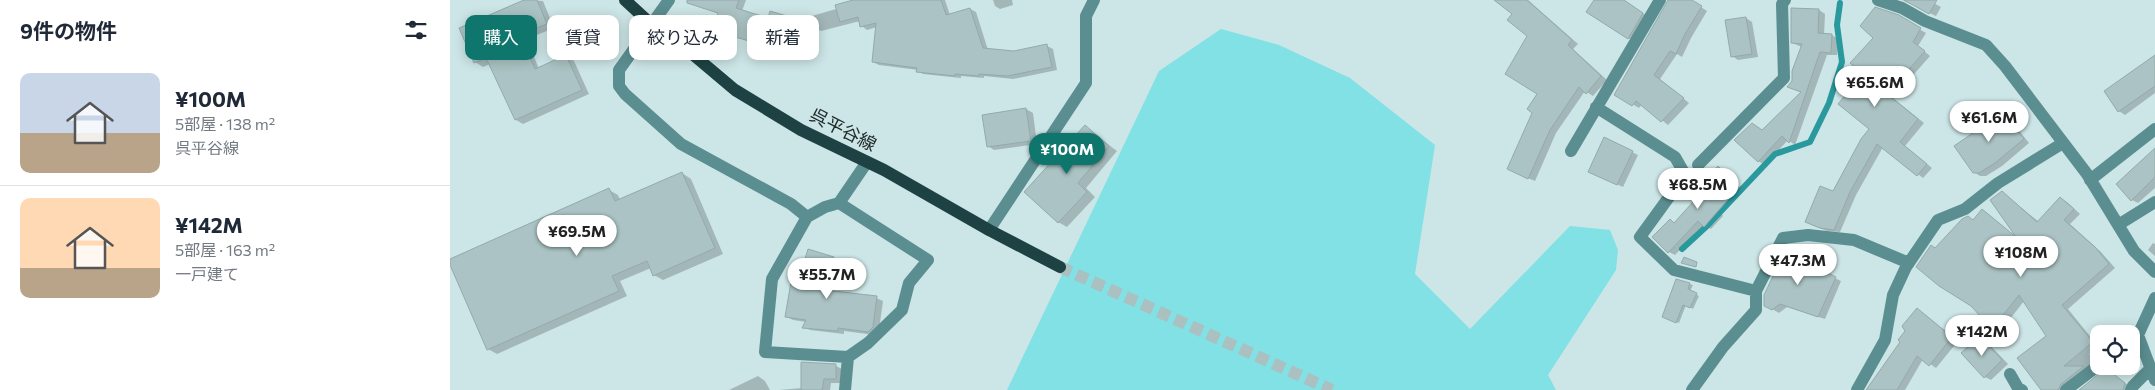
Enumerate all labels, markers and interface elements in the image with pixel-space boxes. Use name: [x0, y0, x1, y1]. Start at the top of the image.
chip: 購入: [465, 15, 537, 60]
chip: 賃貸: [547, 15, 619, 60]
chip: 絞り込み: [629, 15, 737, 60]
chip: 新着: [747, 15, 819, 60]
icon: filters: [402, 16, 430, 44]
text: 9件の物件: [20, 18, 117, 43]
pin: ¥65.6M: [1834, 66, 1916, 108]
text: ¥65.6M: [1846, 72, 1904, 91]
text: ¥100M: [175, 86, 246, 111]
icon: home: [60, 93, 120, 153]
pin: ¥61.6M: [1948, 100, 2030, 143]
street label: 呉平谷線: [806, 103, 881, 155]
text: ¥61.6M: [1961, 107, 2017, 126]
text: 5部屋 · 138 m²: [175, 114, 275, 133]
pin: ¥100M: [1032, 132, 1102, 175]
text: 呉平谷線: [175, 138, 239, 157]
text: ¥100M: [1040, 139, 1094, 158]
pin: ¥68.5M: [1657, 168, 1739, 210]
text: ¥68.5M: [1669, 174, 1727, 193]
text: ¥142M: [175, 212, 243, 237]
pin: ¥69.5M: [536, 214, 618, 257]
icon: home: [60, 218, 120, 278]
text: ¥69.5M: [548, 221, 606, 240]
pin: ¥108M: [1986, 236, 2056, 278]
text: 5部屋 · 163 m²: [175, 240, 275, 259]
text: ¥108M: [1994, 242, 2048, 261]
pin: ¥47.3M: [1757, 244, 1839, 286]
text: ¥47.3M: [1770, 250, 1826, 269]
pin: ¥55.7M: [786, 258, 868, 300]
text: 一戸建て: [175, 264, 239, 283]
text: ¥55.7M: [798, 264, 856, 283]
pin: ¥142M: [1947, 314, 2017, 357]
text: ¥142M: [1956, 321, 2008, 340]
map controls: [2090, 325, 2140, 375]
button: locate: [2090, 325, 2140, 375]

